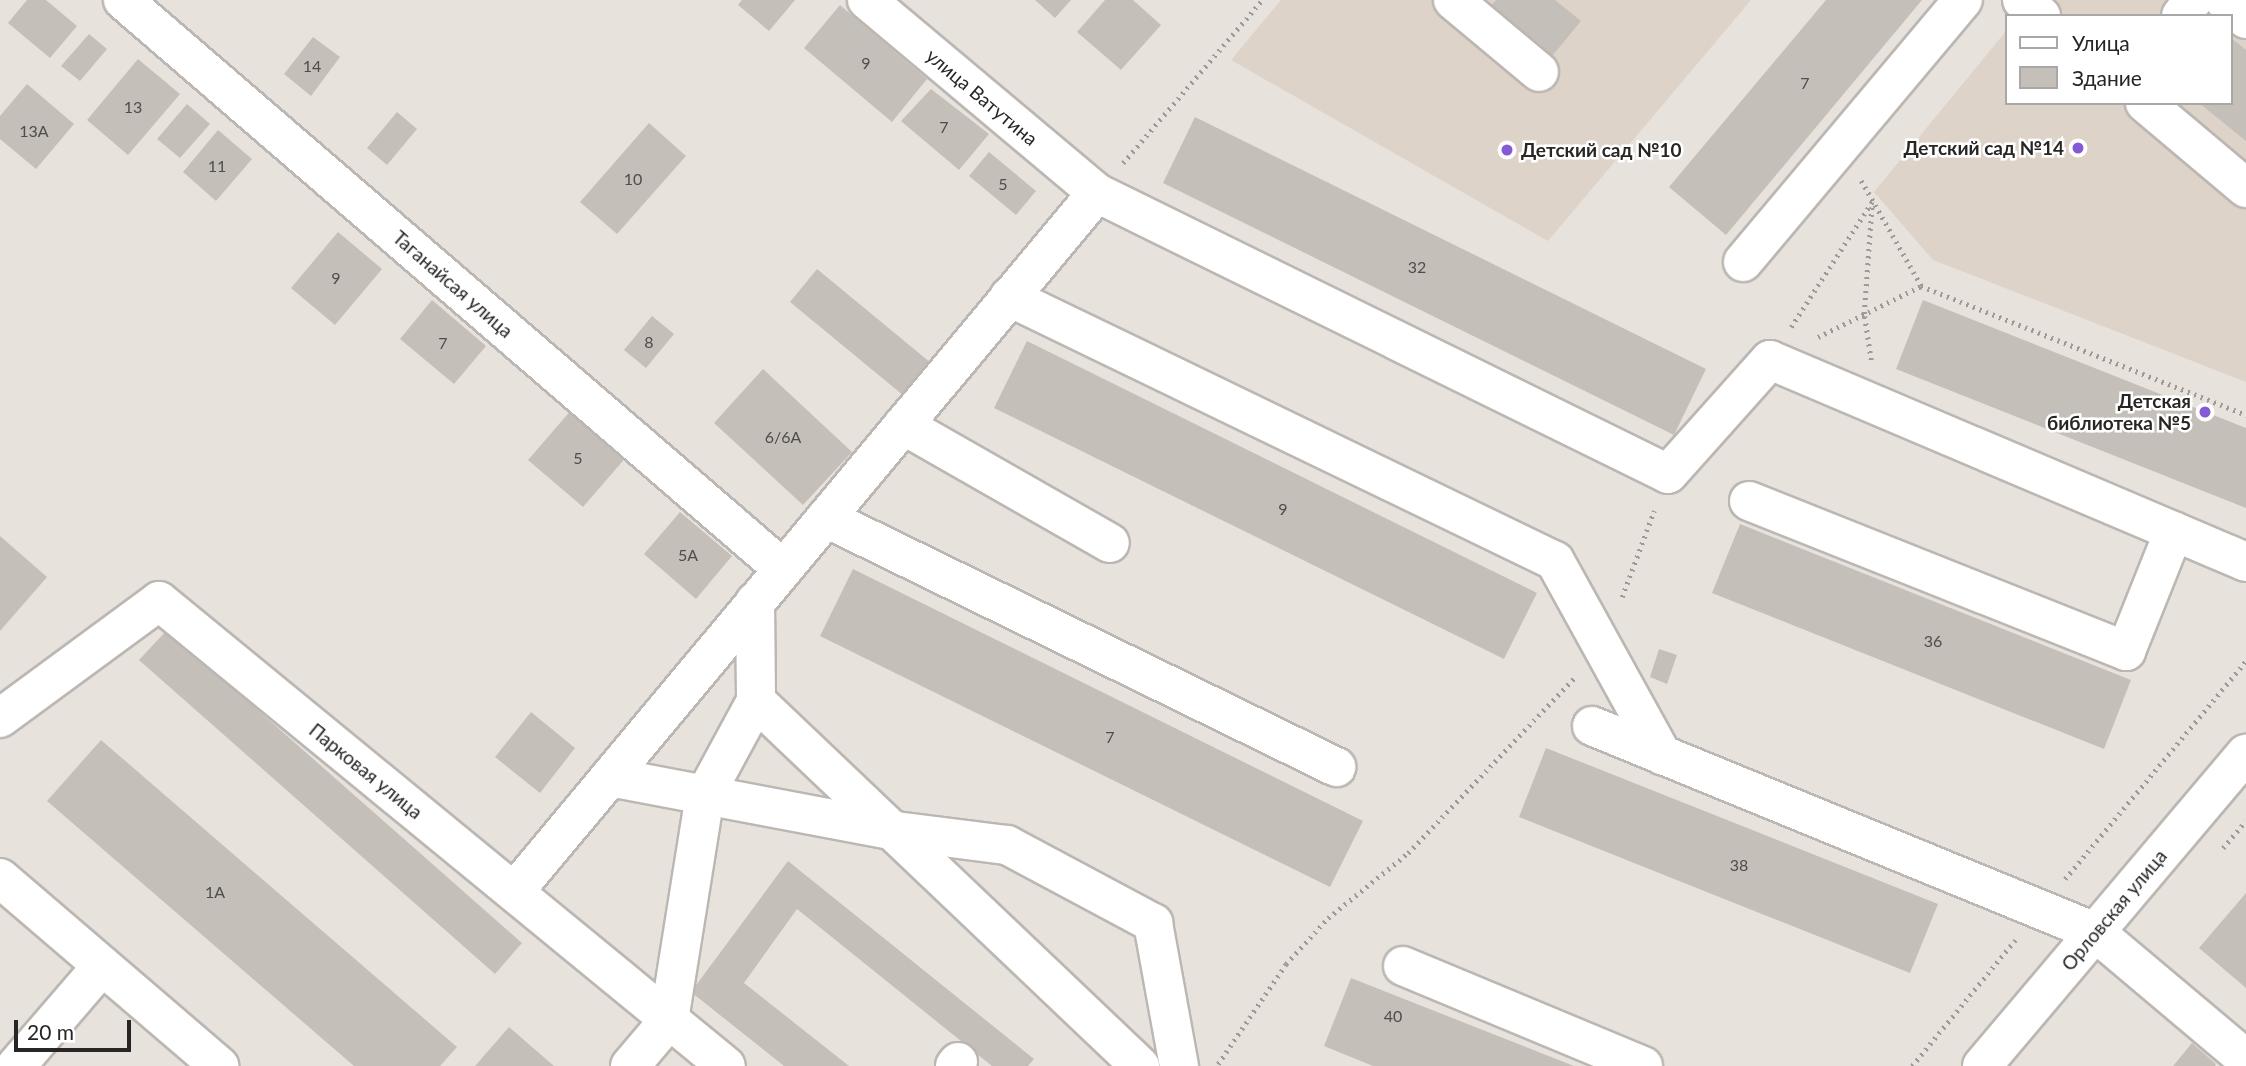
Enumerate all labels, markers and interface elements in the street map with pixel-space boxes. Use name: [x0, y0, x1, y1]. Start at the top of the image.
legend: [2004, 14, 2232, 105]
text: Улица: [2072, 30, 2130, 55]
street label: улица Ватутина: [922, 44, 1042, 150]
house number: 9: [861, 53, 871, 73]
house number: 14: [303, 56, 321, 76]
text: Здание: [2072, 65, 2142, 90]
house number: 7: [1800, 73, 1810, 93]
house number: 13: [124, 97, 142, 117]
house number: 7: [939, 117, 949, 137]
house number: 13А: [19, 121, 49, 141]
place label: Детский сад №14: [1903, 137, 2064, 159]
place label: Детский сад №10: [1521, 139, 1682, 161]
marker: Детский сад №14: [2070, 140, 2086, 156]
marker: Детский сад №10: [1499, 142, 1515, 158]
house number: 11: [208, 156, 226, 176]
house number: 10: [624, 169, 642, 189]
house number: 5: [998, 174, 1008, 194]
street label: Таганайсая улица: [388, 226, 518, 342]
house number: 32: [1408, 257, 1426, 277]
house number: 9: [331, 268, 341, 288]
house number: 8: [644, 332, 654, 352]
house number: 7: [438, 333, 448, 353]
place label: Детская библиотека №5: [2047, 390, 2191, 434]
marker: Детская библиотека №5: [2197, 404, 2213, 420]
house number: 6/6А: [765, 427, 801, 447]
house number: 5: [573, 448, 583, 468]
house number: 9: [1278, 499, 1288, 519]
house number: 5А: [678, 545, 698, 565]
house number: 36: [1924, 631, 1942, 651]
street label: Парковая улица: [305, 718, 427, 824]
house number: 7: [1105, 727, 1115, 747]
street label: Орловская улица: [2057, 845, 2171, 975]
house number: 38: [1730, 855, 1748, 875]
house number: 1А: [205, 882, 225, 902]
scale bar: [18, 1006, 135, 1050]
house number: 40: [1384, 1006, 1402, 1026]
text: 20 m: [27, 1019, 74, 1044]

